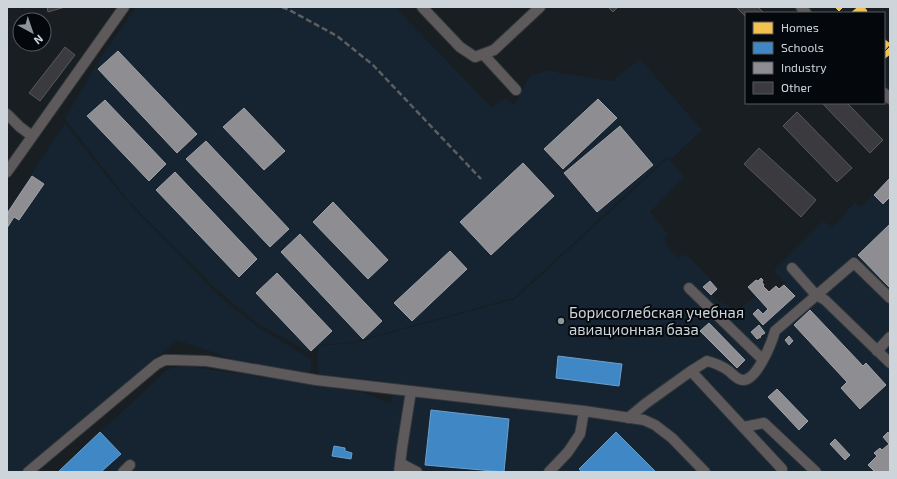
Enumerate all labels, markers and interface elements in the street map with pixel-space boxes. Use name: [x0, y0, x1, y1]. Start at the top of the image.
north arrow: [12, 12, 52, 52]
legend: [745, 12, 885, 104]
text: Homes: [781, 20, 819, 34]
text: N: [31, 33, 46, 48]
text: Schools: [781, 40, 824, 54]
text: Industry: [781, 60, 827, 74]
text: Other: [781, 80, 812, 94]
place label: Борисоглебская учебная авиационная база: [569, 303, 744, 338]
marker: Борисоглебская учебная авиационная база: [556, 316, 566, 326]

